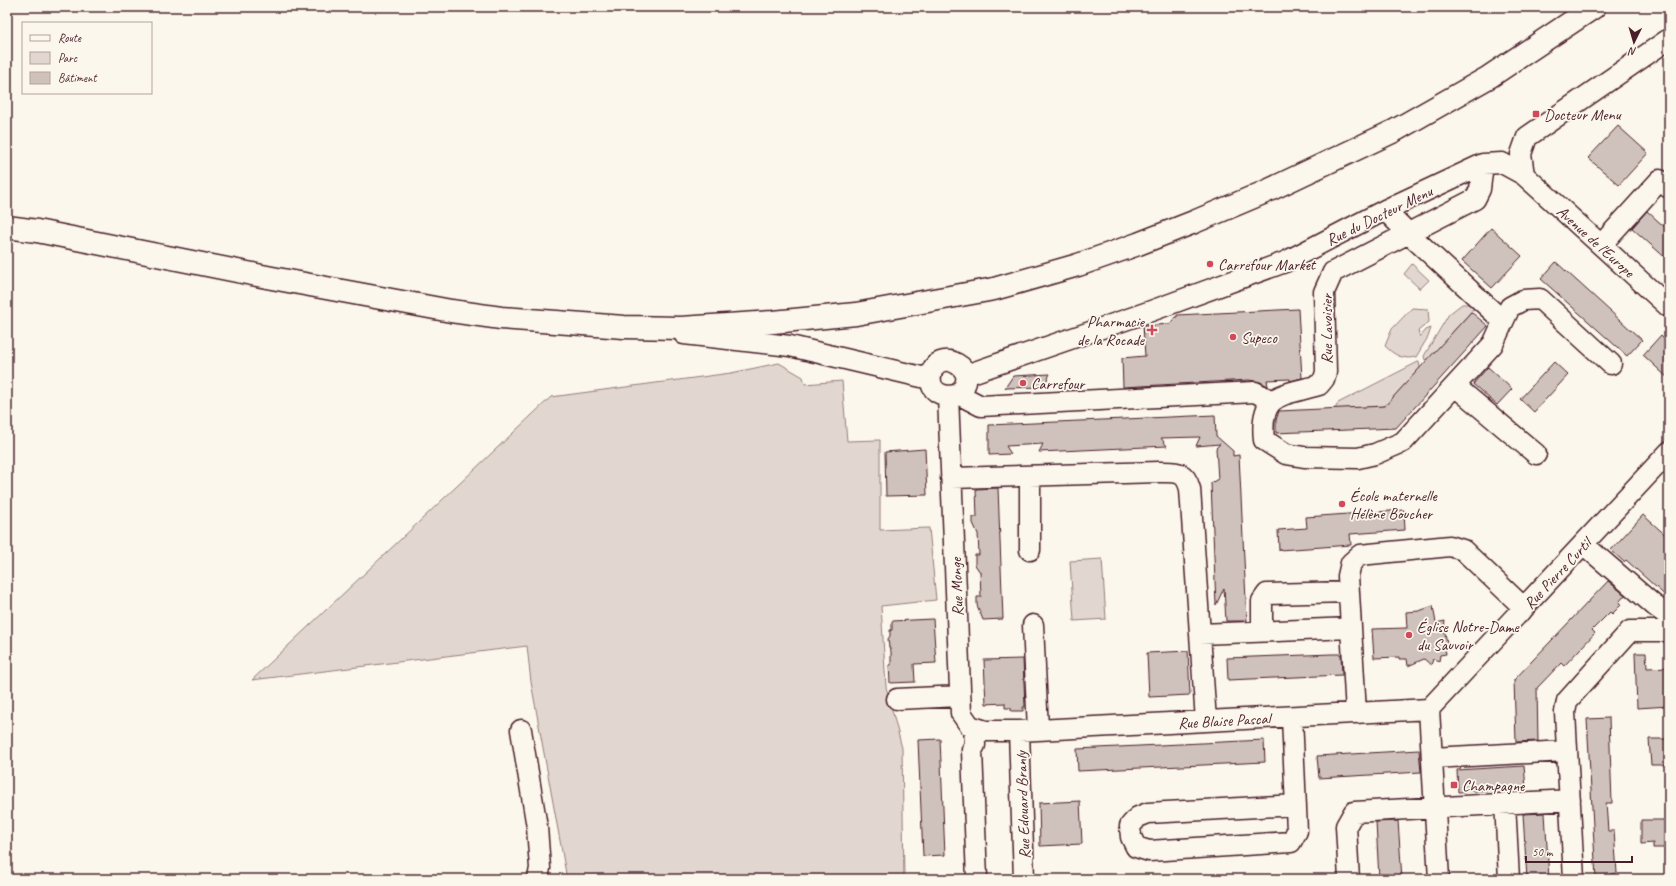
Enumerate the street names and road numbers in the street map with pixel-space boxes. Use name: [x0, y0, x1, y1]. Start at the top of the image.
street label: Rue du Docteur Menu: [1323, 181, 1437, 250]
street label: Avenue de l'Europe: [1552, 202, 1640, 283]
street label: Rue Lavoisier: [1317, 293, 1337, 364]
street label: Rue Pierre Curtil: [1520, 532, 1598, 613]
street label: Rue Monge: [946, 556, 968, 616]
street label: Rue Blaise Pascal: [1177, 708, 1274, 733]
street label: Rue Edouard Branly: [1011, 749, 1035, 859]

